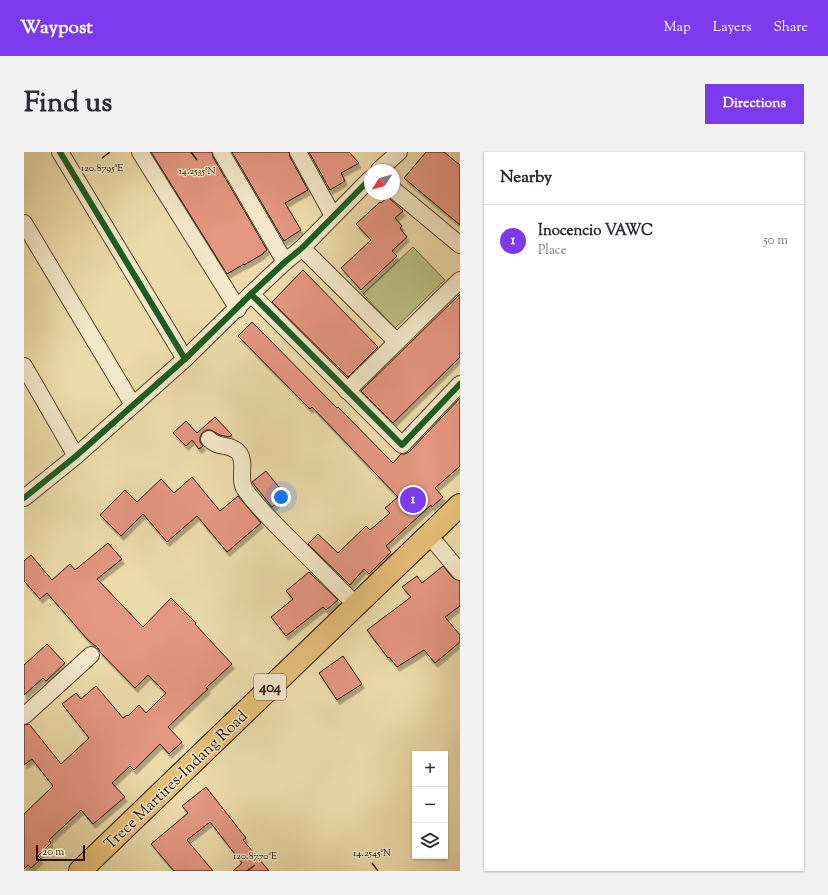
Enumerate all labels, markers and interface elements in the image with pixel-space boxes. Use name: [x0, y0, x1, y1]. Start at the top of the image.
text: Waypost: [20, 15, 93, 42]
text: Map: [664, 18, 691, 38]
text: Layers: [713, 18, 751, 38]
text: Share: [773, 18, 808, 38]
text: Find us: [24, 84, 112, 124]
button: Directions: [705, 84, 804, 124]
text: 120.8795°E: [81, 161, 123, 176]
text: 14.2535°N: [178, 164, 216, 179]
north arrow: [364, 164, 400, 200]
text: Nearby: [500, 166, 552, 190]
text: Inocencio VAWC: [538, 221, 653, 242]
text: 1: [511, 232, 515, 250]
text: 50 m: [763, 232, 788, 250]
text: Place: [538, 242, 567, 260]
pin: 1: [400, 485, 426, 515]
your location: [271, 487, 291, 507]
road number: 404: [254, 674, 286, 700]
street label: Trece Martires-Indang Road: [100, 706, 254, 856]
map controls: [412, 751, 448, 859]
button: +: [412, 751, 448, 787]
button: −: [412, 787, 448, 823]
button: layers: [412, 823, 448, 859]
scale bar: [36, 843, 85, 862]
text: 20 m: [42, 844, 64, 860]
text: 14.2545°N: [353, 846, 391, 861]
text: 120.8770°E: [233, 849, 277, 864]

